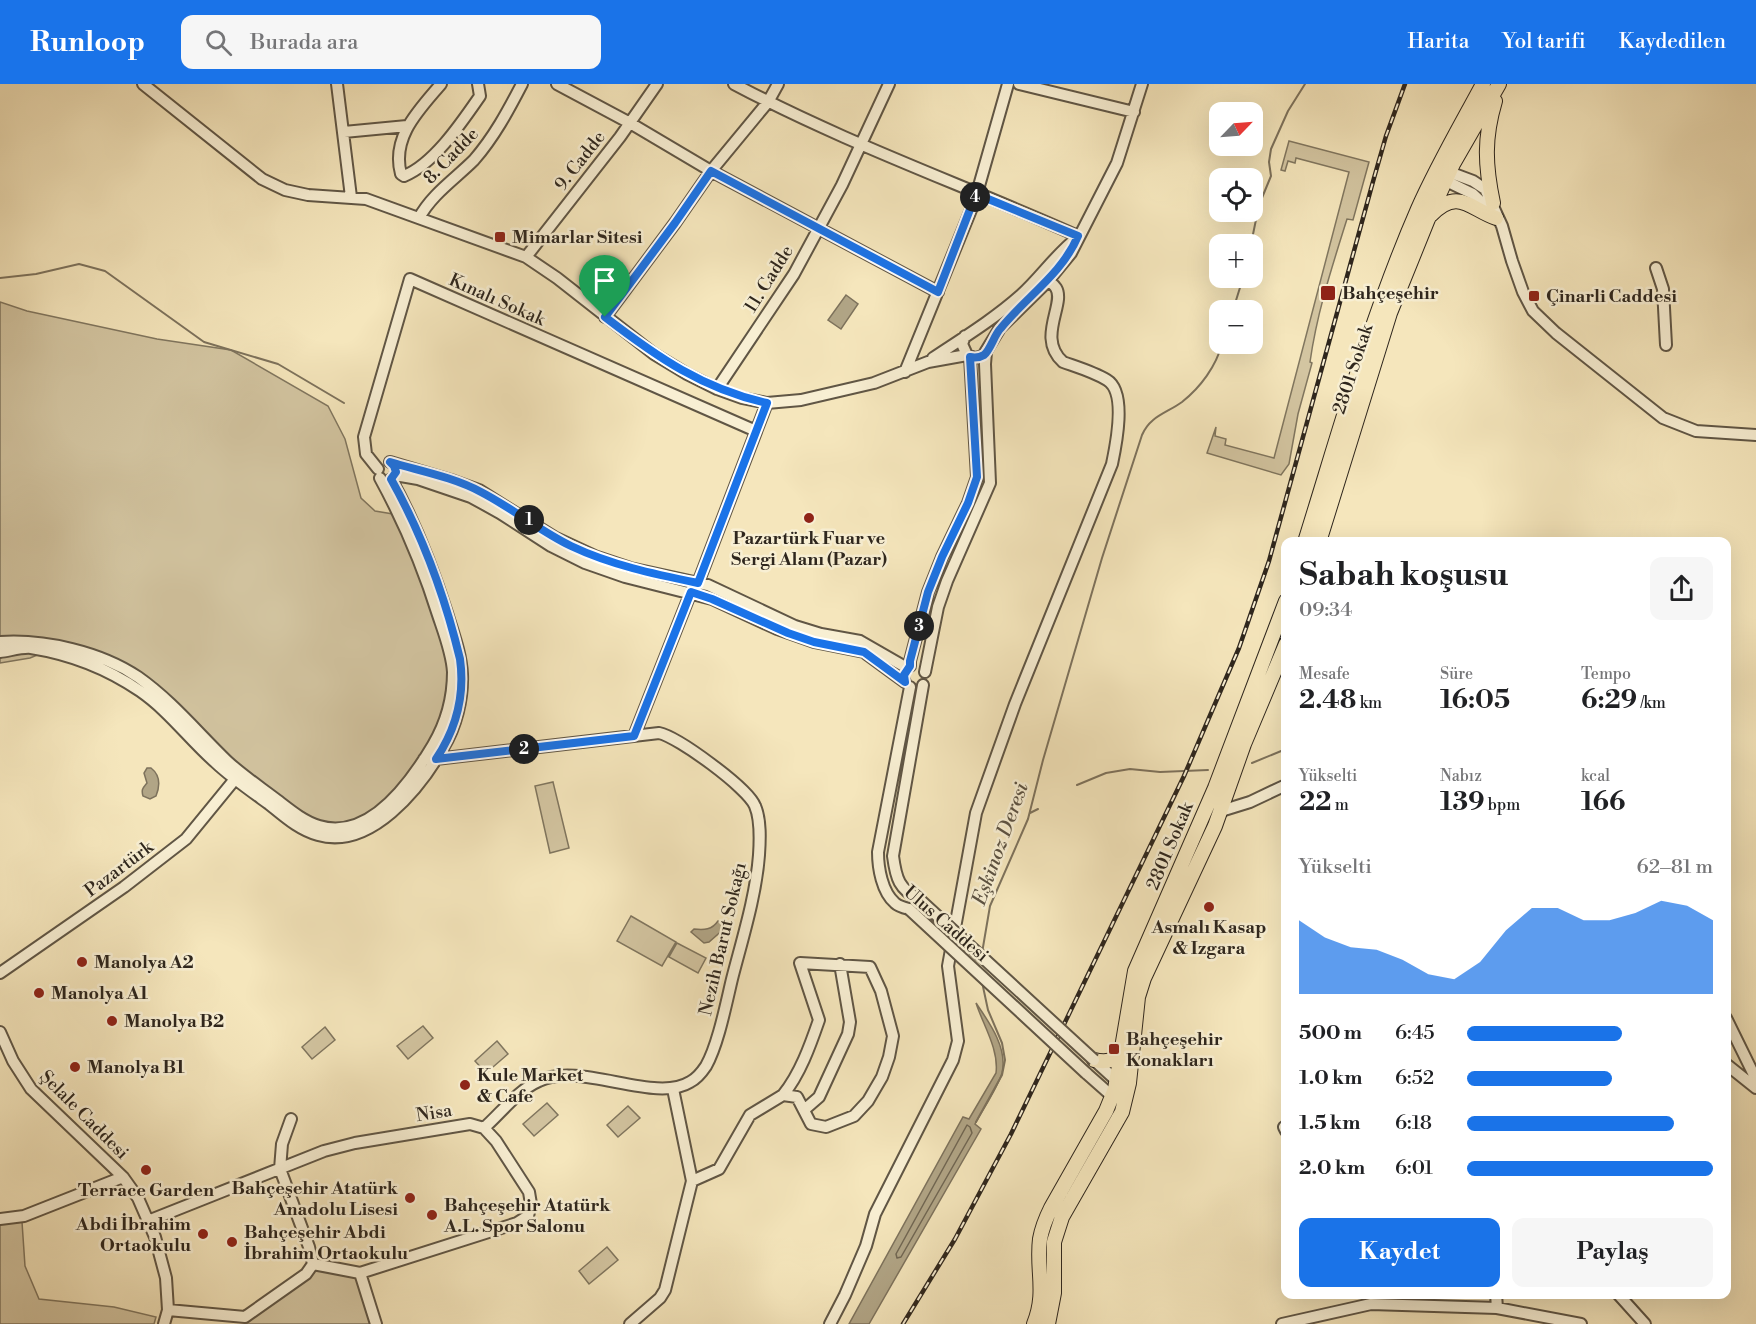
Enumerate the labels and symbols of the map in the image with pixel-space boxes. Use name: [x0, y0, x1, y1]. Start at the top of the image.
north arrow: [1209, 102, 1263, 156]
street label: 8. Cadde: [418, 123, 484, 189]
street label: 9. Cadde: [549, 126, 611, 196]
pin: 4: [960, 182, 990, 212]
place label: Mimarlar Sitesi: [512, 226, 643, 249]
marker: Mimarlar Sitesi: [493, 230, 507, 244]
street label: 11. Cadde: [739, 241, 799, 317]
pin: [579, 255, 630, 317]
street label: Kınalı Sokak: [445, 269, 550, 332]
place label: Bahçeşehir: [1342, 282, 1439, 305]
marker: Bahçeşehir: [1319, 284, 1337, 302]
place label: Çinarli Caddesi: [1546, 285, 1677, 308]
marker: Çinarli Caddesi: [1527, 289, 1541, 303]
street label: 2801 Sokak: [1328, 320, 1379, 417]
pin: 1: [514, 505, 544, 535]
marker: Pazartürk Fuar ve Sergi Alanı (Pazar): [802, 511, 816, 525]
place label: Pazartürk Fuar ve Sergi Alanı (Pazar): [731, 527, 887, 571]
pin: 3: [904, 611, 934, 641]
pin: 2: [509, 734, 539, 764]
water label: Eşkinoz Deresi: [967, 779, 1035, 910]
street label: 2801 Sokak: [1141, 797, 1199, 893]
street label: Pazartürk: [80, 835, 159, 902]
street label: Nezih Barut Sokağı: [694, 860, 752, 1018]
street label: Ulus Caddesi: [899, 881, 993, 967]
marker: Asmalı Kasap & Izgara: [1202, 900, 1216, 914]
place label: Asmalı Kasap & Izgara: [1151, 916, 1266, 960]
place label: Manolya A2: [94, 951, 194, 974]
marker: Manolya A2: [75, 955, 89, 969]
place label: Manolya A1: [51, 982, 148, 1005]
marker: Manolya A1: [32, 986, 46, 1000]
place label: Manolya B2: [124, 1010, 224, 1033]
marker: Manolya B2: [105, 1014, 119, 1028]
place label: Bahçeşehir Konakları: [1126, 1028, 1223, 1072]
marker: Bahçeşehir Konakları: [1107, 1042, 1121, 1056]
place label: Manolya B1: [87, 1056, 185, 1079]
marker: Manolya B1: [68, 1060, 82, 1074]
place label: Kule Market & Cafe: [477, 1064, 584, 1108]
street label: Şelale Caddesi: [35, 1066, 133, 1164]
marker: Kule Market & Cafe: [458, 1078, 472, 1092]
street label: Nisa: [414, 1099, 455, 1127]
marker: Terrace Garden: [139, 1163, 153, 1177]
place label: Bahçeşehir Atatürk Anadolu Lisesi: [232, 1177, 399, 1221]
place label: Terrace Garden: [78, 1179, 214, 1202]
marker: Bahçeşehir Atatürk Anadolu Lisesi: [403, 1191, 417, 1205]
place label: Bahçeşehir Atatürk A.L. Spor Salonu: [443, 1194, 611, 1238]
marker: Bahçeşehir Atatürk A.L. Spor Salonu: [425, 1208, 439, 1222]
place label: Abdi İbrahim Ortaokulu: [75, 1213, 192, 1257]
place label: Bahçeşehir Abdi İbrahim Ortaokulu: [244, 1221, 408, 1265]
marker: Abdi İbrahim Ortaokulu: [196, 1227, 210, 1241]
marker: Bahçeşehir Abdi İbrahim Ortaokulu: [225, 1235, 239, 1249]

